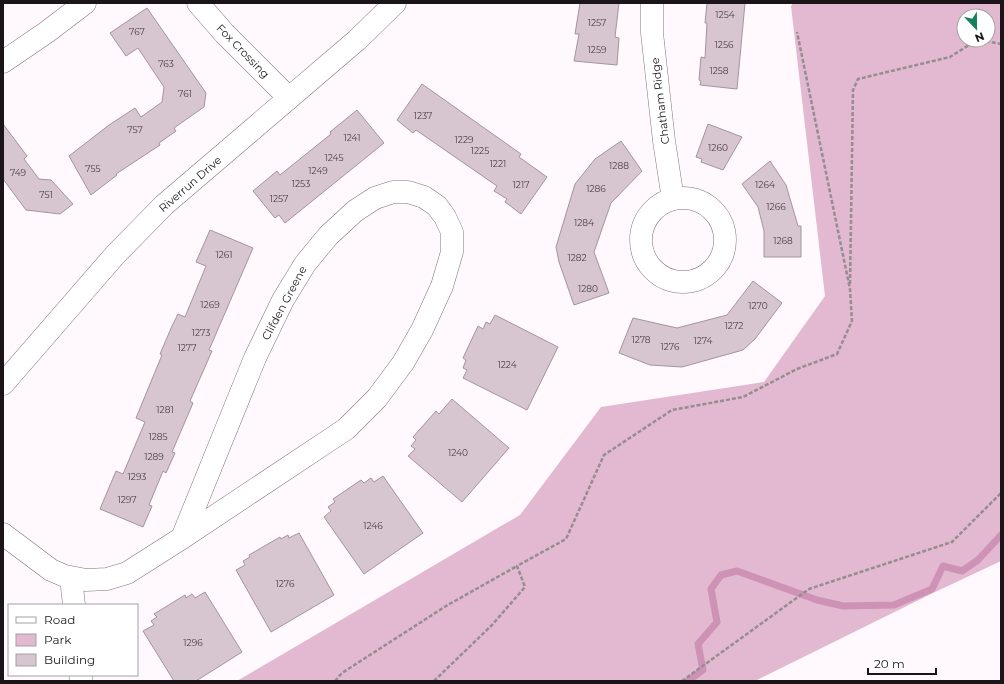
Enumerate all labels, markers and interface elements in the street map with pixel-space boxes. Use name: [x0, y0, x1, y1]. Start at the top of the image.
north arrow: [956, 8, 996, 48]
house number: 1254: [715, 9, 735, 20]
house number: 1257: [588, 17, 606, 28]
street label: Fox Crossing: [214, 21, 272, 81]
house number: 767: [129, 26, 145, 37]
text: N: [973, 29, 986, 45]
house number: 1256: [715, 39, 734, 50]
house number: 1259: [588, 44, 607, 55]
street label: Chatham Ridge: [648, 57, 672, 145]
house number: 763: [158, 58, 174, 69]
house number: 1258: [709, 65, 729, 76]
house number: 761: [178, 88, 192, 99]
house number: 1237: [414, 110, 432, 121]
house number: 757: [127, 124, 143, 135]
house number: 1241: [343, 132, 361, 143]
house number: 1229: [455, 134, 474, 145]
house number: 1260: [708, 142, 728, 153]
house number: 1225: [471, 145, 489, 156]
house number: 1245: [324, 152, 344, 163]
street label: Riverrun Drive: [156, 153, 225, 215]
house number: 1221: [490, 158, 506, 169]
house number: 1288: [609, 160, 629, 171]
house number: 755: [85, 163, 101, 174]
house number: 1249: [308, 165, 328, 176]
house number: 749: [10, 167, 27, 178]
house number: 1253: [292, 178, 310, 189]
house number: 1217: [513, 179, 529, 190]
house number: 1264: [755, 179, 775, 190]
house number: 1286: [586, 183, 606, 194]
house number: 751: [39, 189, 53, 200]
house number: 1257: [270, 193, 288, 204]
house number: 1266: [766, 201, 786, 212]
house number: 1284: [574, 217, 594, 228]
house number: 1268: [773, 235, 793, 246]
house number: 1261: [215, 249, 233, 260]
house number: 1282: [567, 252, 587, 263]
street label: Clifden Greene: [259, 263, 310, 342]
house number: 1280: [578, 283, 598, 294]
house number: 1269: [200, 299, 220, 310]
house number: 1270: [748, 300, 768, 311]
house number: 1272: [725, 320, 743, 331]
house number: 1273: [192, 327, 210, 338]
house number: 1278: [631, 334, 651, 345]
house number: 1274: [693, 335, 713, 346]
house number: 1276: [661, 341, 680, 352]
house number: 1277: [178, 342, 196, 353]
house number: 1224: [497, 359, 517, 370]
house number: 1281: [156, 404, 174, 415]
house number: 1285: [148, 431, 168, 442]
house number: 1240: [448, 447, 468, 458]
house number: 1289: [144, 451, 164, 462]
house number: 1293: [128, 471, 146, 482]
house number: 1297: [117, 494, 137, 505]
house number: 1246: [363, 520, 383, 531]
house number: 1276: [276, 578, 295, 589]
legend: [8, 604, 138, 676]
text: Road: [44, 612, 75, 627]
text: Park: [44, 632, 72, 647]
house number: 1296: [183, 637, 203, 648]
scale bar: [868, 650, 936, 676]
text: Building: [44, 652, 95, 667]
text: 20 m: [874, 656, 905, 671]

